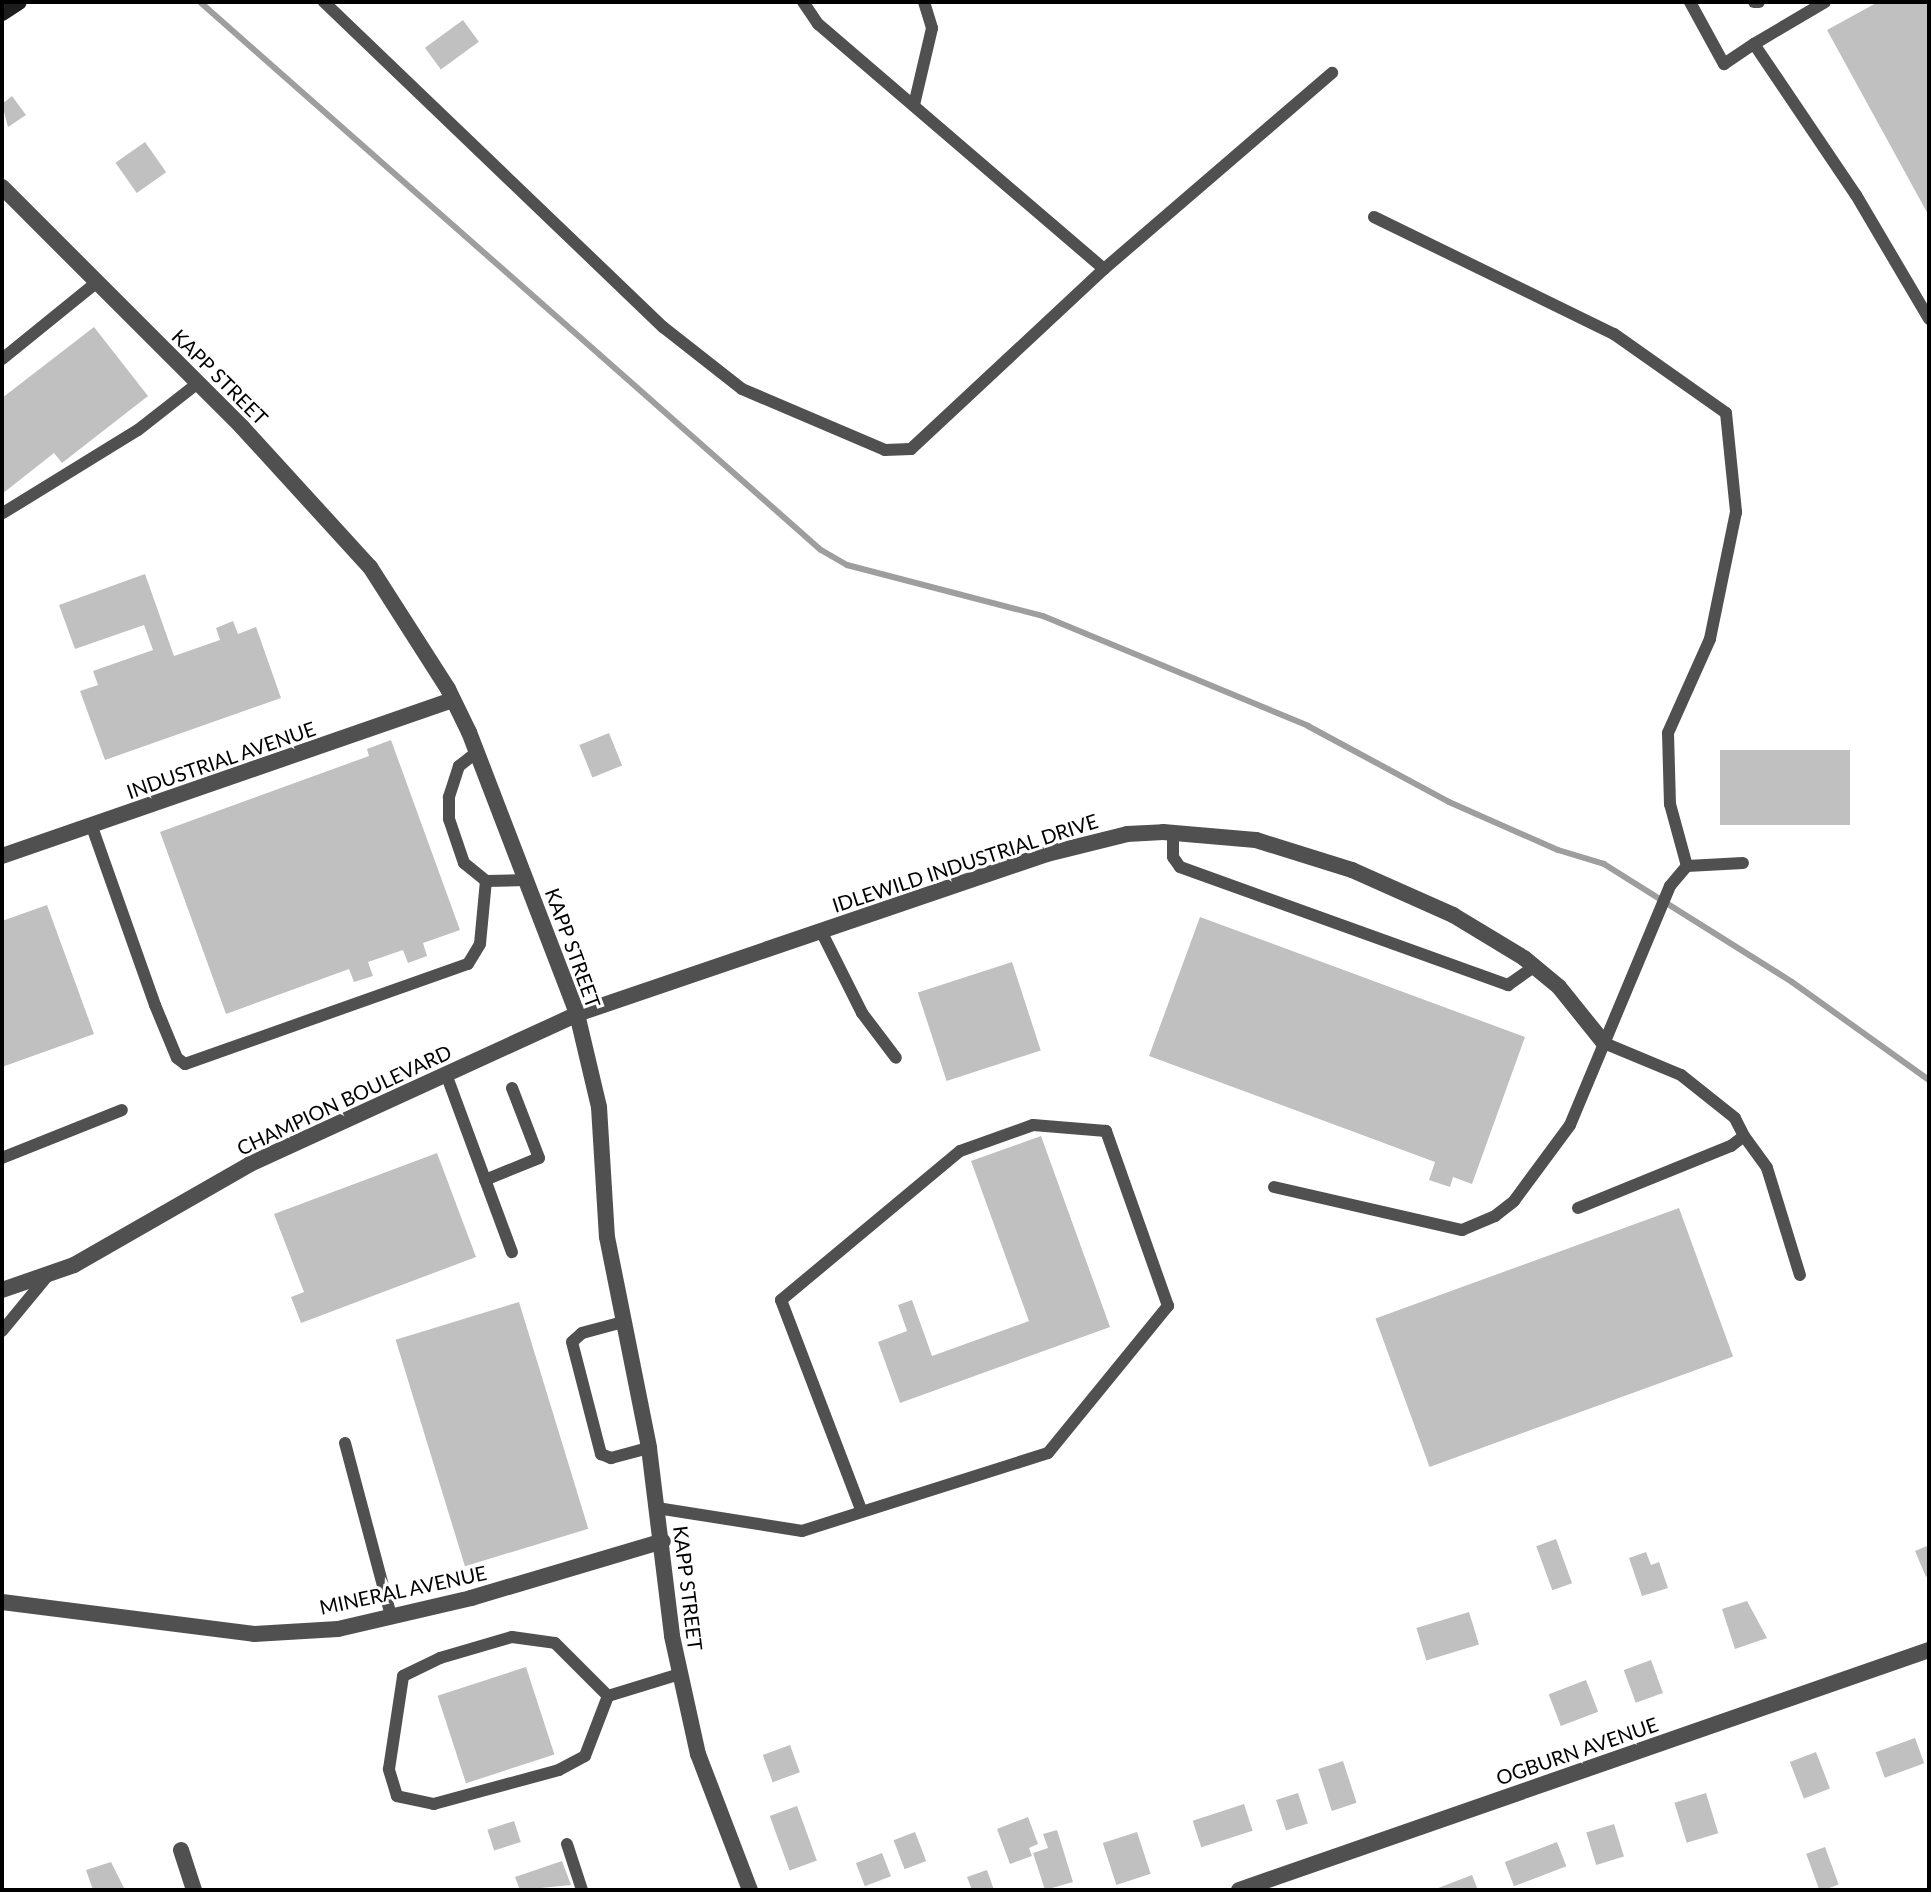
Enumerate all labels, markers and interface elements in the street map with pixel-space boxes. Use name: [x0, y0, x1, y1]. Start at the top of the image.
street label: KAPP STREET: [167, 324, 273, 430]
street label: INDUSTRIAL AVENUE: [123, 716, 319, 804]
street label: IDLEWILD INDUSTRIAL DRIVE: [829, 809, 1101, 917]
street label: KAPP STREET: [540, 885, 606, 1011]
street label: CHAMPION BOULEVARD: [233, 1040, 455, 1160]
street label: KAPP STREET: [668, 1524, 708, 1652]
street label: MINERAL AVENUE: [317, 1560, 489, 1620]
street label: OGBURN AVENUE: [1493, 1712, 1661, 1790]

